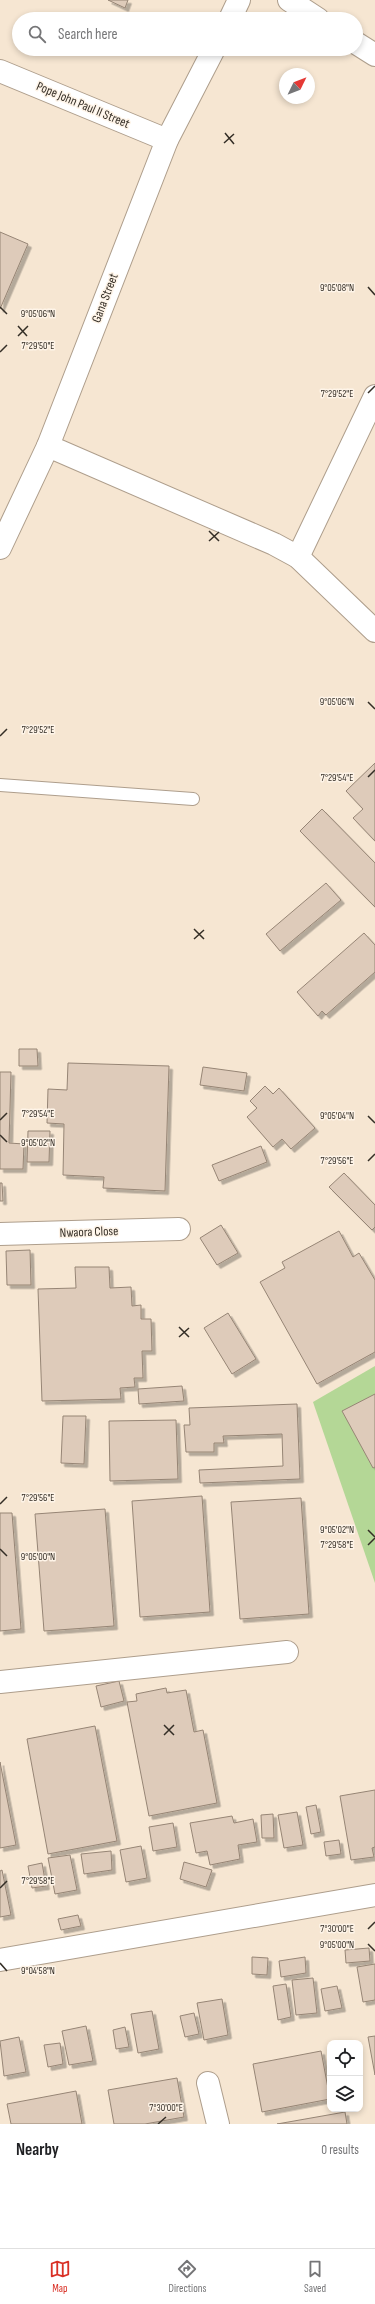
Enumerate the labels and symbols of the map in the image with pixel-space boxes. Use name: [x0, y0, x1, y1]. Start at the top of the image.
north arrow: [279, 68, 315, 104]
street label: Pope John Paul II Street: [34, 78, 132, 132]
street label: Gana Street: [88, 271, 122, 325]
text: 9°05'08"N: [320, 282, 354, 294]
text: 9°05'06"N: [21, 308, 55, 320]
text: 7°29'50"E: [22, 340, 54, 352]
text: 7°29'52"E: [321, 388, 353, 400]
text: 9°05'06"N: [320, 696, 354, 708]
text: 7°29'52"E: [22, 724, 54, 736]
text: 7°29'54"E: [321, 772, 353, 784]
text: 7°29'54"E: [22, 1108, 54, 1120]
text: 9°05'04"N: [320, 1110, 354, 1122]
text: 9°05'02"N: [21, 1137, 55, 1149]
text: 7°29'56"E: [321, 1155, 353, 1167]
street label: Nwaora Close: [59, 1223, 119, 1241]
text: 7°29'56"E: [22, 1492, 54, 1504]
text: 9°05'02"N: [320, 1524, 354, 1536]
text: 7°29'58"E: [321, 1539, 353, 1551]
text: 9°05'00"N: [21, 1551, 55, 1563]
text: 7°29'58"E: [22, 1875, 54, 1887]
text: 7°30'00"E: [320, 1923, 354, 1935]
text: 9°05'00"N: [320, 1939, 354, 1951]
text: 9°04'58"N: [21, 1965, 55, 1977]
text: 7°30'00"E: [149, 2102, 183, 2114]

